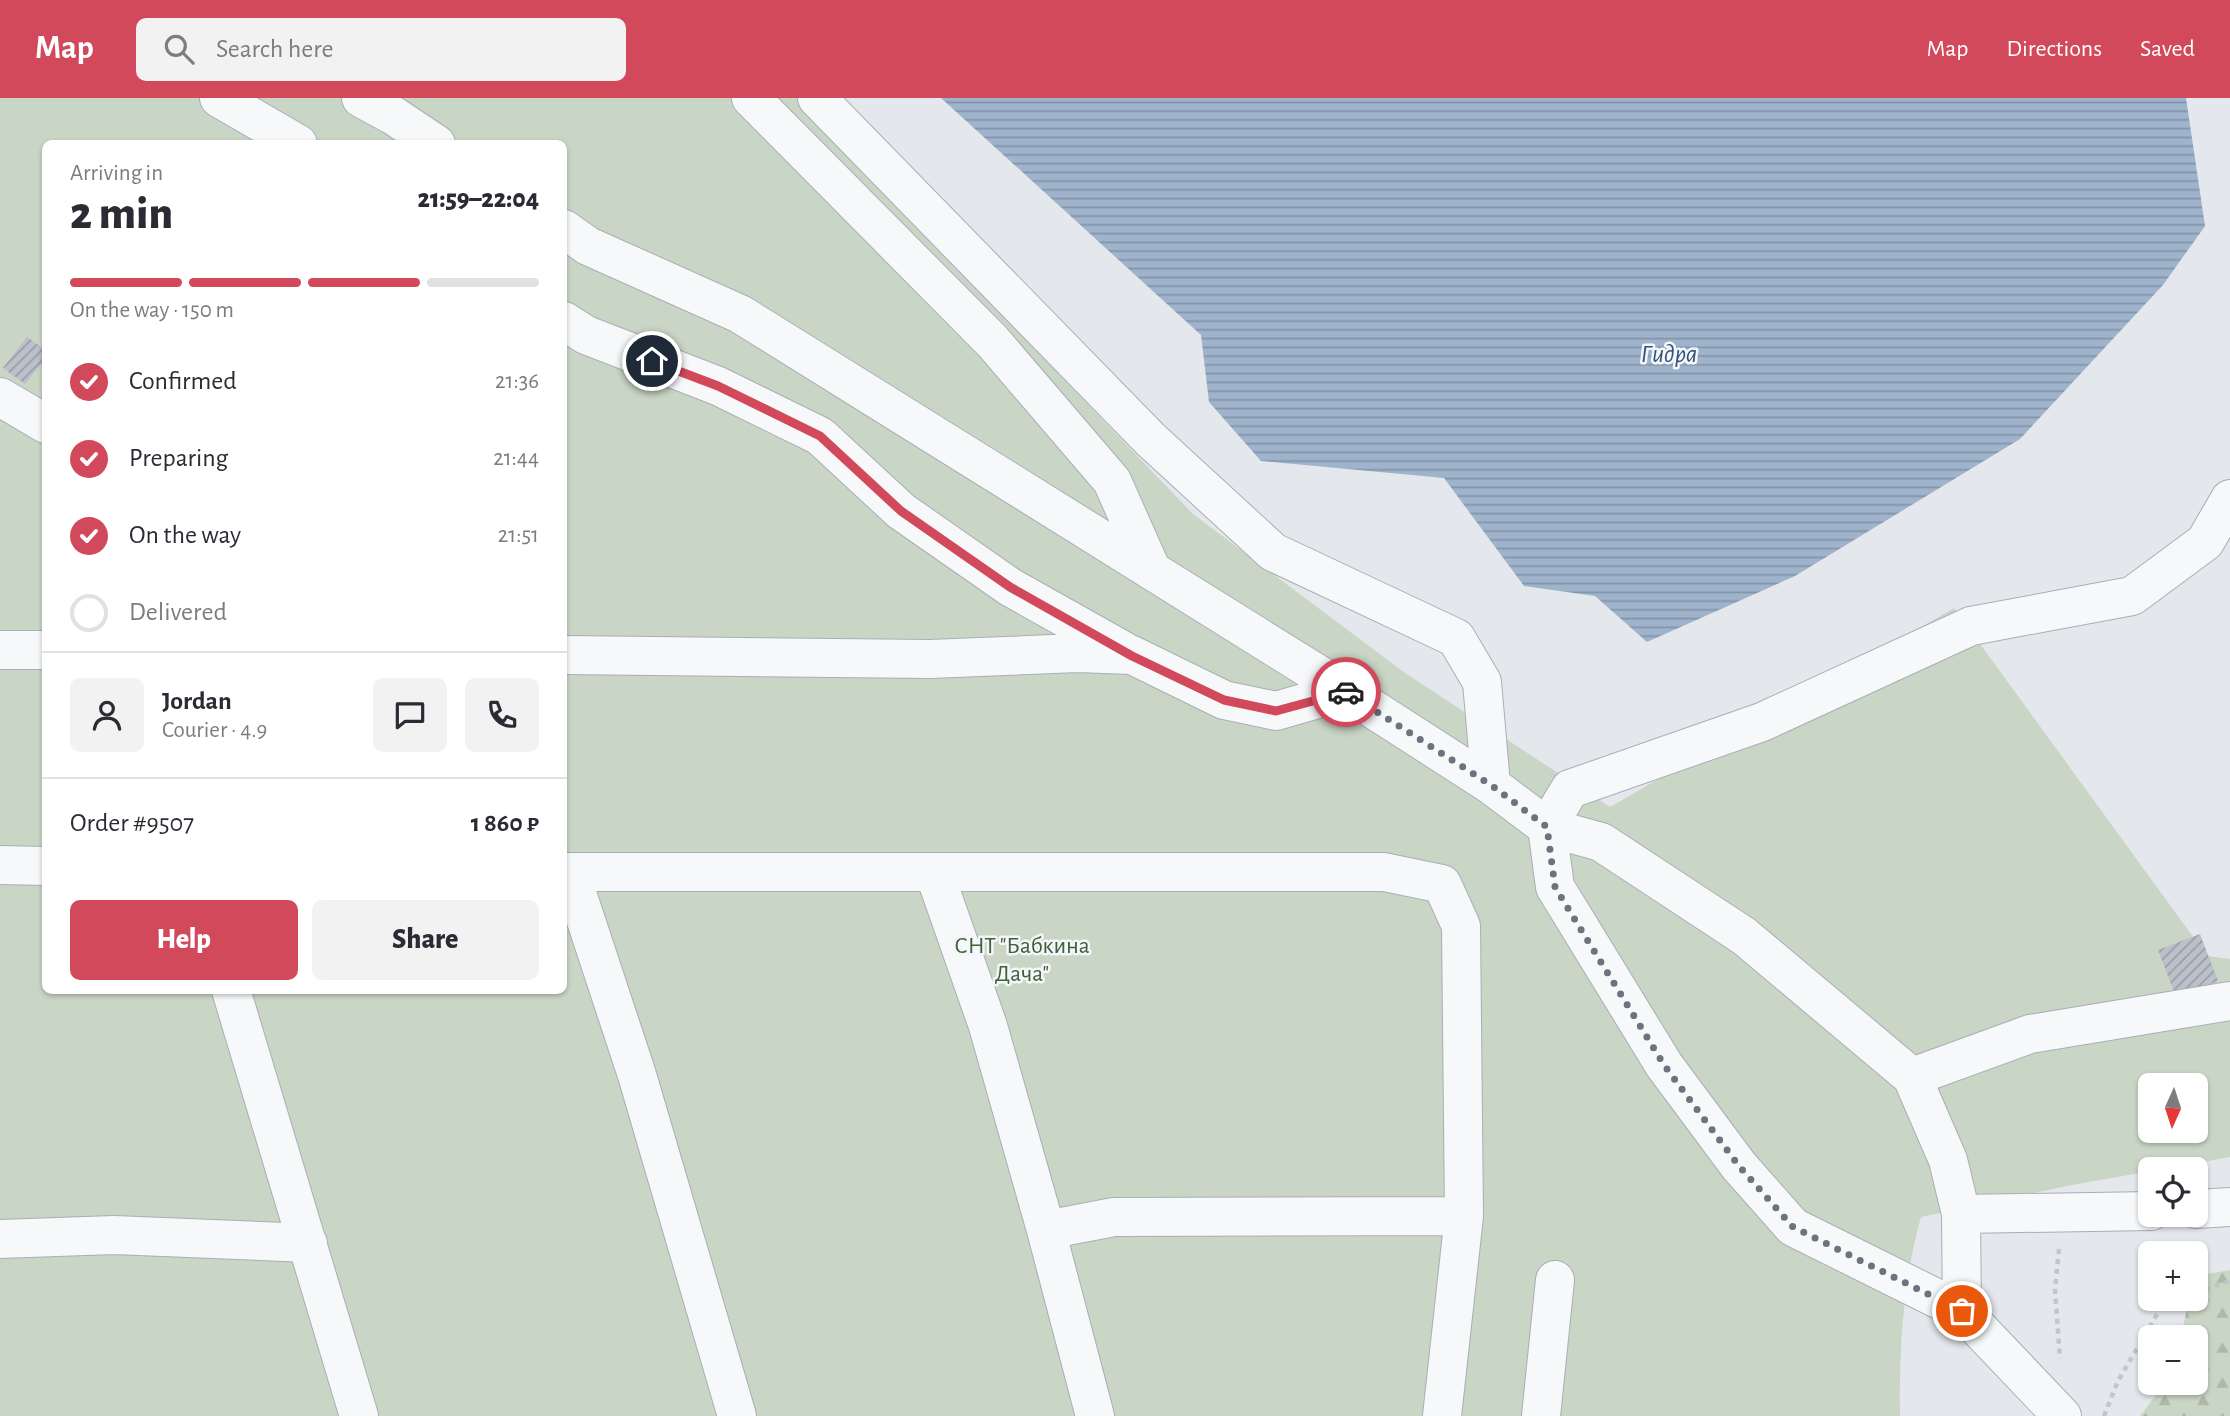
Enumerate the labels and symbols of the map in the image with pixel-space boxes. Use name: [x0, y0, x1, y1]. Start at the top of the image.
pin: [622, 331, 682, 391]
water label: Гидра: [1641, 341, 1697, 367]
courier: [1311, 657, 1381, 727]
park label: СНТ "Бабкина Дача": [954, 934, 1090, 986]
north arrow: [2138, 1073, 2208, 1143]
pin: [1932, 1281, 1992, 1341]

